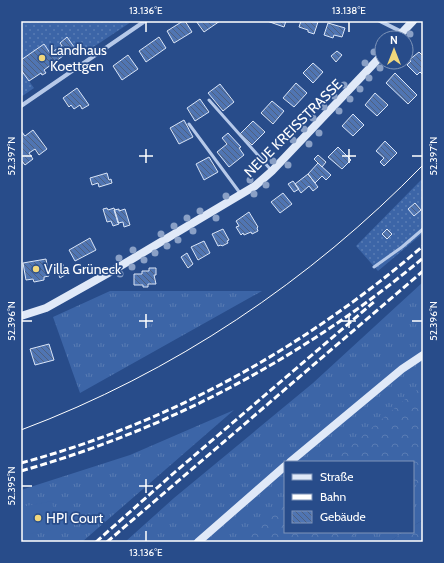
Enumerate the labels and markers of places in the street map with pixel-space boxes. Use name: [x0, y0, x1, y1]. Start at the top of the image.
place label: Landhaus Koettgen: [50, 41, 107, 75]
marker: Landhaus Koettgen: [37, 53, 47, 63]
place label: Villa Grüneck: [44, 260, 122, 278]
marker: Villa Grüneck: [31, 264, 41, 274]
place label: HPI Court: [46, 509, 103, 527]
marker: HPI Court: [33, 513, 43, 523]

